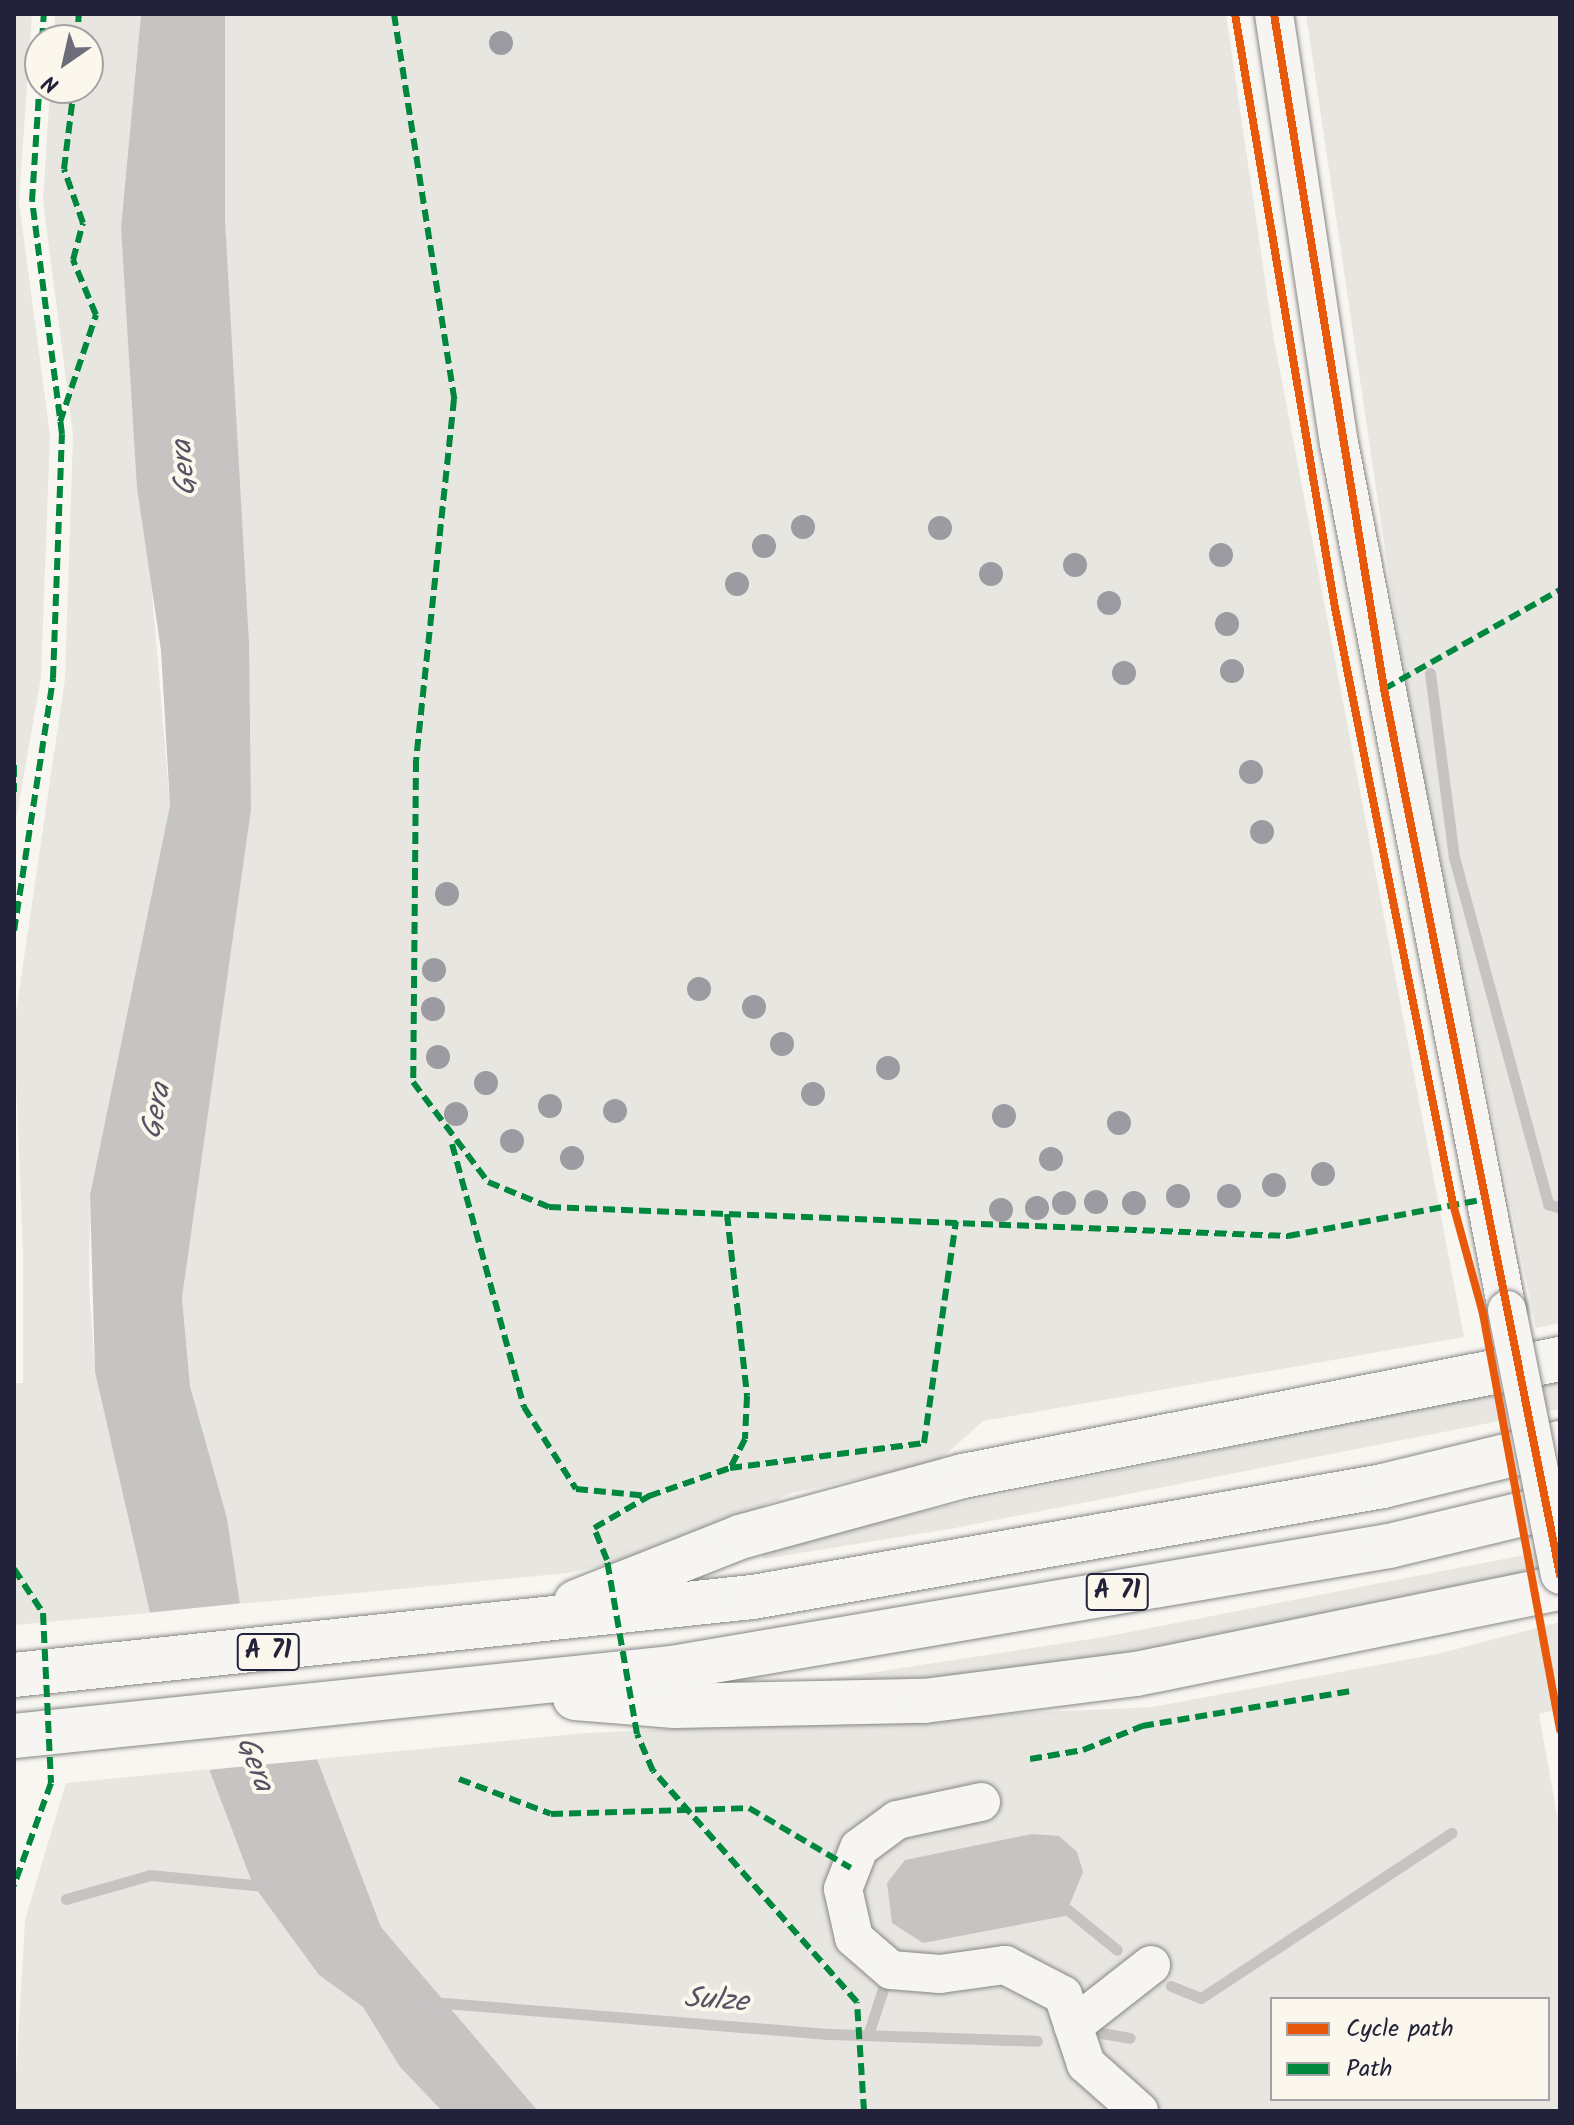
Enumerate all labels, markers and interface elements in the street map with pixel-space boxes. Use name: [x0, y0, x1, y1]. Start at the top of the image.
north arrow: [24, 24, 104, 104]
text: N: [36, 64, 67, 101]
water label: Gera: [165, 439, 205, 497]
water label: Gera: [134, 1080, 180, 1142]
road number: A 71: [1085, 1570, 1149, 1614]
road number: A 71: [236, 1630, 300, 1674]
water label: Gera: [227, 1731, 281, 1797]
water label: Sulze: [683, 1981, 749, 2021]
legend: [1270, 1997, 1550, 2101]
text: Cycle path: [1346, 2010, 1454, 2049]
text: Path: [1346, 2050, 1392, 2089]

